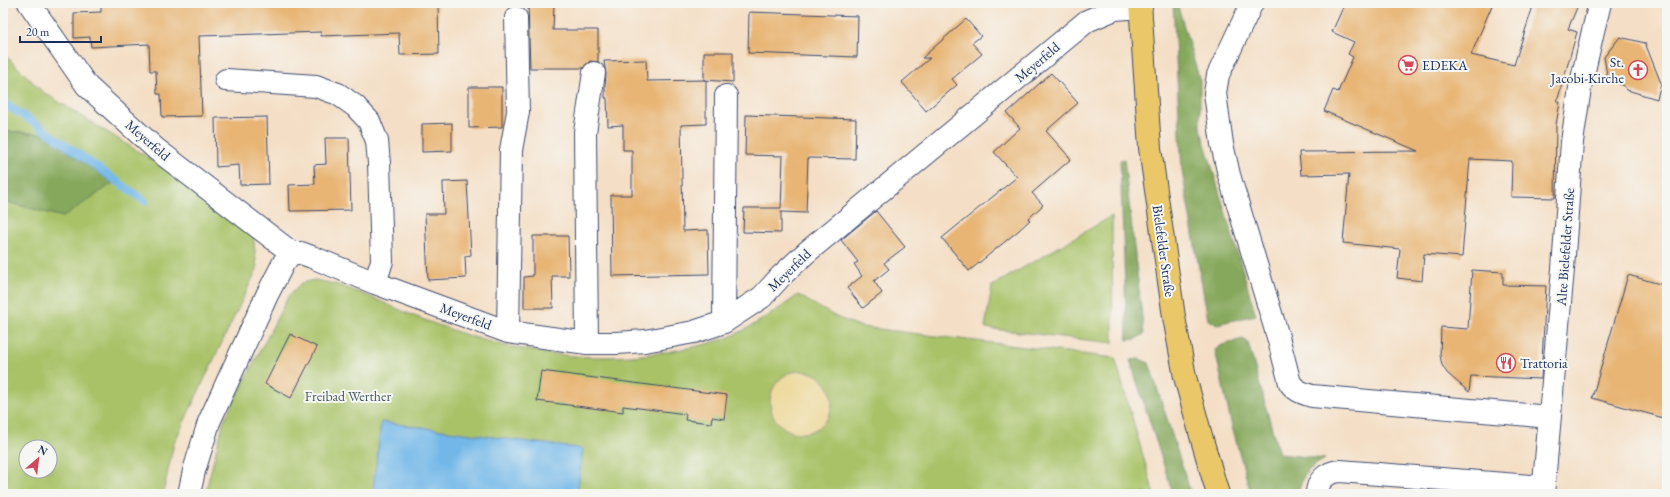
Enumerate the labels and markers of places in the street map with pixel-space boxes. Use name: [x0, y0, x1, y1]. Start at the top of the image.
place label: St. Jacobi-Kirche: [1550, 53, 1625, 87]
supermarket icon: EDEKA: [1397, 54, 1419, 76]
place label: EDEKA: [1422, 56, 1468, 74]
church icon: St. Jacobi-Kirche: [1627, 59, 1649, 81]
restaurant icon: Trattoria: [1495, 352, 1517, 374]
place label: Trattoria: [1520, 354, 1568, 372]

